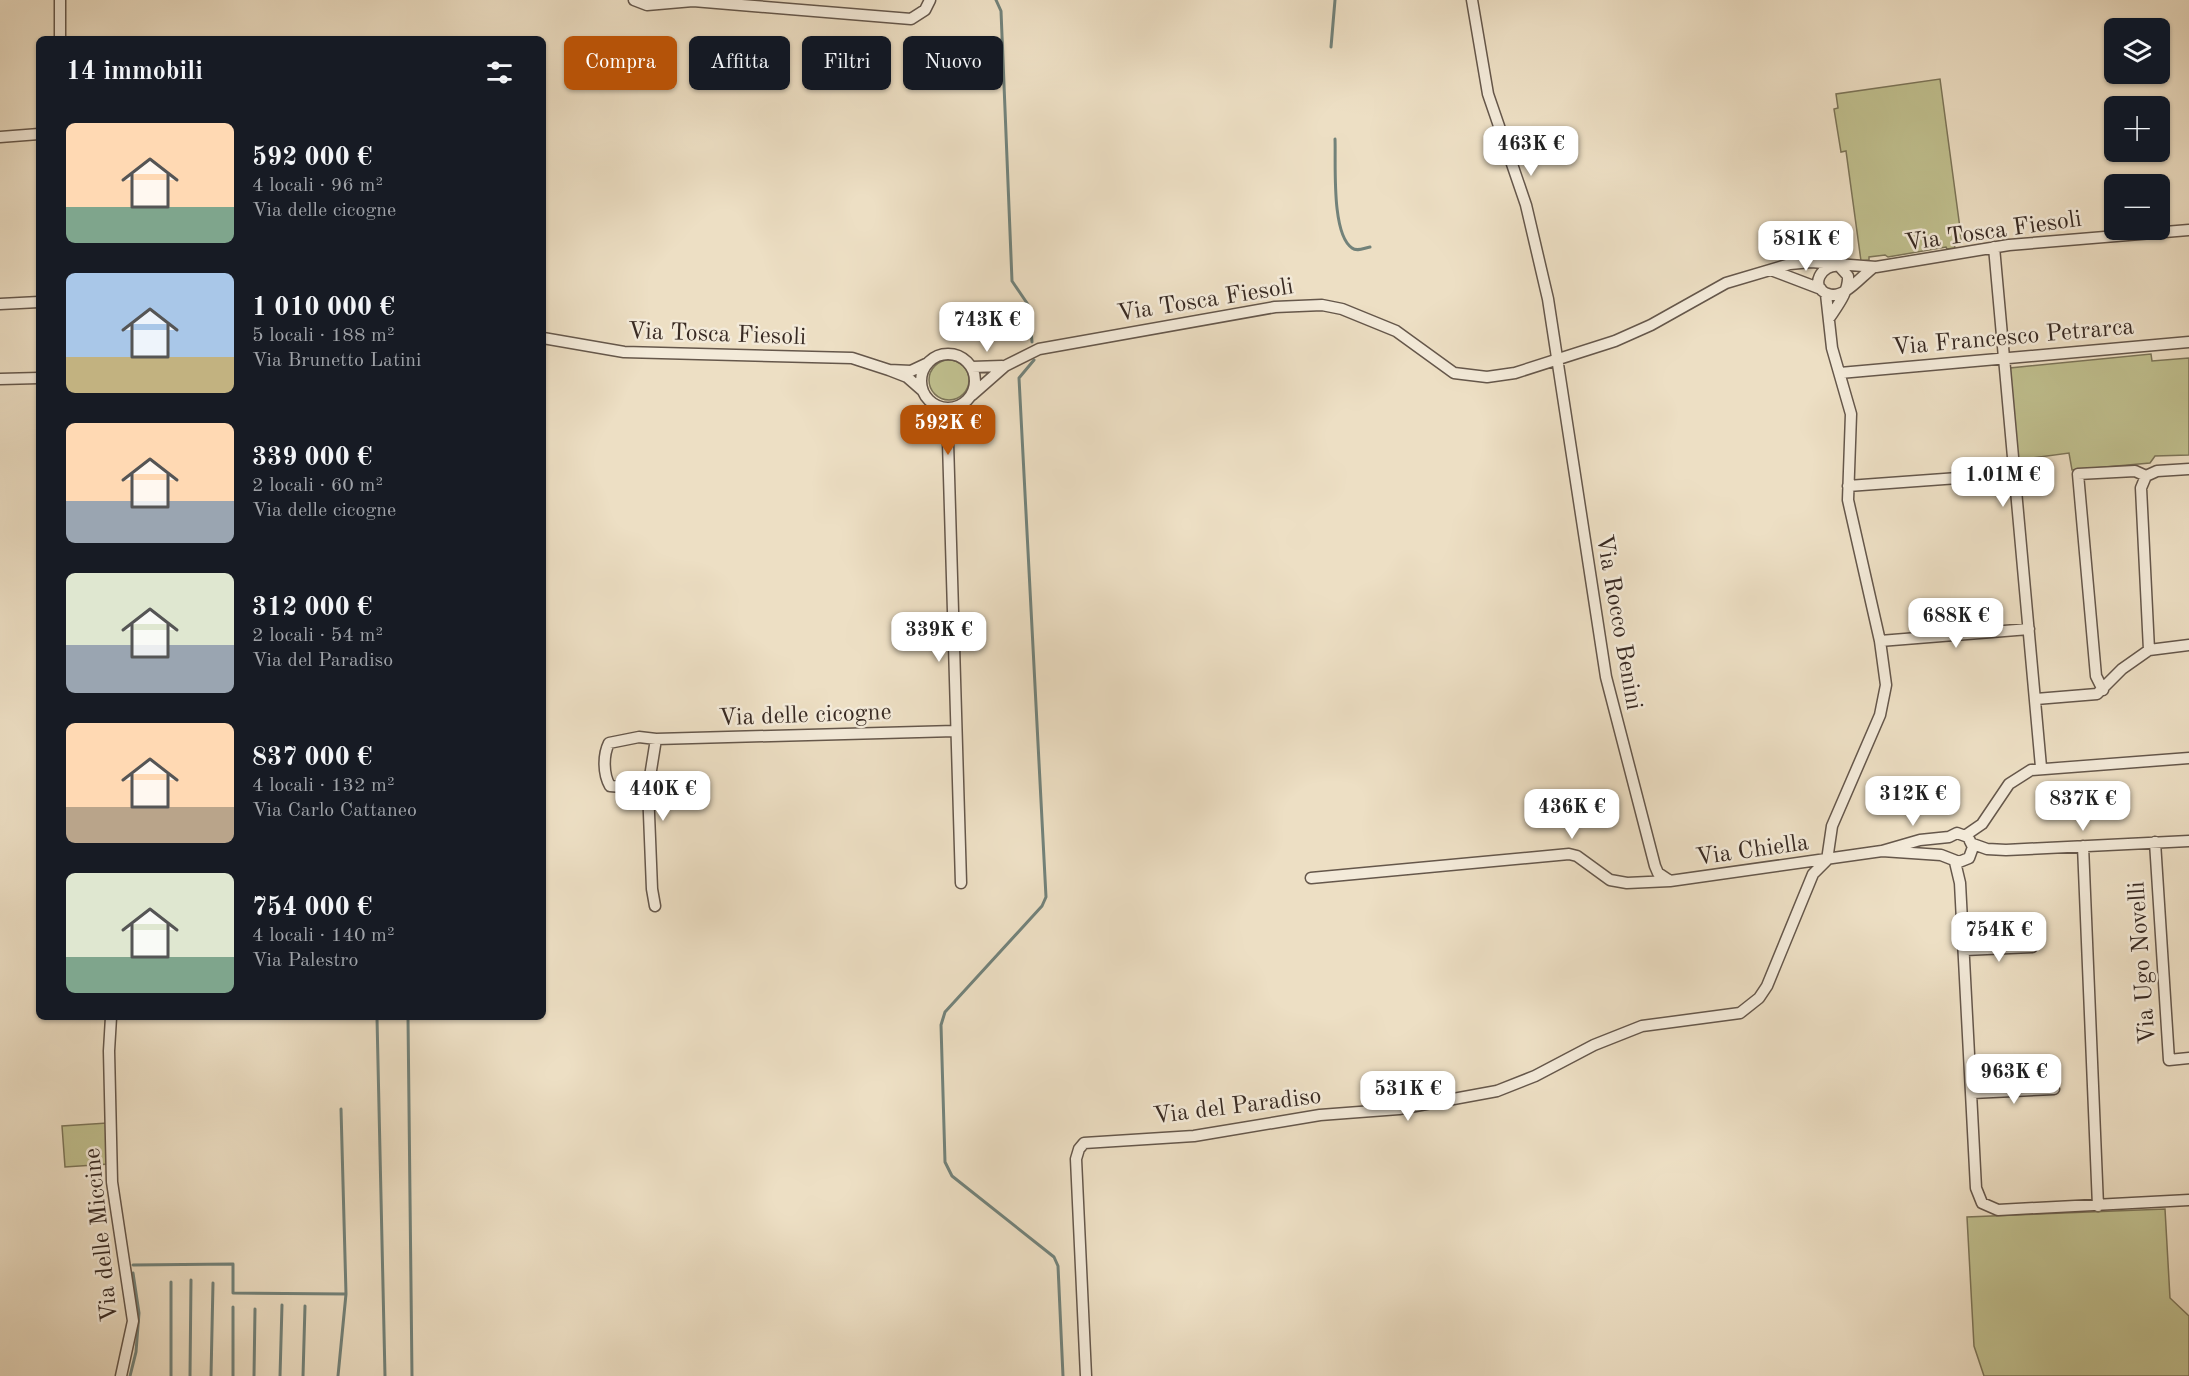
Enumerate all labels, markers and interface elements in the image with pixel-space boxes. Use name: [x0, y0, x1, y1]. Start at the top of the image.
map controls: [2104, 18, 2170, 240]
button: layers: [2104, 18, 2170, 84]
chip: Compra: [564, 36, 677, 90]
chip: Affitta: [689, 36, 790, 90]
chip: Filtri: [802, 36, 891, 90]
chip: Nuovo: [903, 36, 1003, 90]
icon: filters: [483, 56, 516, 89]
text: 14 immobili: [66, 59, 203, 85]
button: +: [2104, 96, 2170, 162]
pin: 463K €: [1482, 126, 1580, 177]
text: 463K €: [1497, 135, 1565, 155]
text: 592 000 €: [252, 145, 372, 171]
icon: home: [114, 147, 186, 219]
button: −: [2104, 174, 2170, 240]
text: 4 locali · 96 m²: [252, 176, 383, 196]
text: Via delle cicogne: [252, 201, 396, 221]
street label: Via Tosca Fiesoli: [1903, 208, 2083, 256]
pin: 581K €: [1757, 221, 1855, 272]
text: 581K €: [1772, 230, 1840, 250]
street label: Via Tosca Fiesoli: [1115, 275, 1295, 327]
text: 1 010 000 €: [252, 295, 394, 321]
icon: home: [114, 297, 186, 369]
pin: 743K €: [938, 302, 1036, 353]
text: 743K €: [953, 311, 1021, 331]
street label: Via Francesco Petrarca: [1891, 315, 2135, 361]
street label: Via Tosca Fiesoli: [627, 320, 807, 350]
text: 5 locali · 188 m²: [252, 326, 395, 346]
text: Via Brunetto Latini: [252, 351, 422, 371]
pin: 592K €: [899, 405, 997, 456]
text: 592K €: [914, 414, 982, 434]
text: 339 000 €: [252, 445, 372, 471]
icon: home: [114, 447, 186, 519]
pin: 1.01M €: [1948, 457, 2058, 508]
text: 1.01M €: [1965, 466, 2041, 486]
text: 2 locali · 60 m²: [252, 476, 383, 496]
text: Via delle cicogne: [252, 501, 396, 521]
street label: Via Rocco Benini: [1591, 533, 1645, 712]
text: 312 000 €: [252, 595, 372, 621]
icon: home: [114, 597, 186, 669]
pin: 688K €: [1907, 598, 2005, 649]
text: 688K €: [1922, 607, 1990, 627]
pin: 339K €: [890, 612, 988, 663]
text: 339K €: [905, 621, 973, 641]
text: 2 locali · 54 m²: [252, 626, 383, 646]
text: Via del Paradiso: [252, 651, 393, 671]
street label: Via delle cicogne: [718, 701, 892, 731]
text: 837 000 €: [252, 745, 372, 771]
icon: home: [114, 747, 186, 819]
pin: 440K €: [614, 771, 712, 822]
text: 4 locali · 132 m²: [252, 776, 395, 796]
pin: 312K €: [1864, 776, 1962, 827]
text: 440K €: [629, 780, 697, 800]
pin: 837K €: [2034, 781, 2132, 832]
text: 312K €: [1879, 785, 1947, 805]
pin: 436K €: [1523, 789, 1621, 840]
text: 837K €: [2049, 790, 2117, 810]
text: 436K €: [1538, 798, 1606, 818]
text: Via Carlo Cattaneo: [252, 801, 417, 821]
street label: Via Chiella: [1694, 831, 1811, 871]
street label: Via Ugo Novelli: [2125, 881, 2161, 1045]
text: 754 000 €: [252, 895, 372, 921]
icon: home: [114, 897, 186, 969]
pin: 754K €: [1950, 912, 2048, 963]
text: 754K €: [1965, 921, 2033, 941]
text: 4 locali · 140 m²: [252, 926, 395, 946]
text: Via Palestro: [252, 951, 358, 971]
pin: 963K €: [1965, 1054, 2063, 1105]
text: 963K €: [1980, 1063, 2048, 1083]
pin: 531K €: [1359, 1071, 1457, 1122]
text: 531K €: [1374, 1080, 1442, 1100]
street label: Via del Paradiso: [1152, 1085, 1323, 1129]
street label: Via delle Miccine: [81, 1147, 123, 1323]

